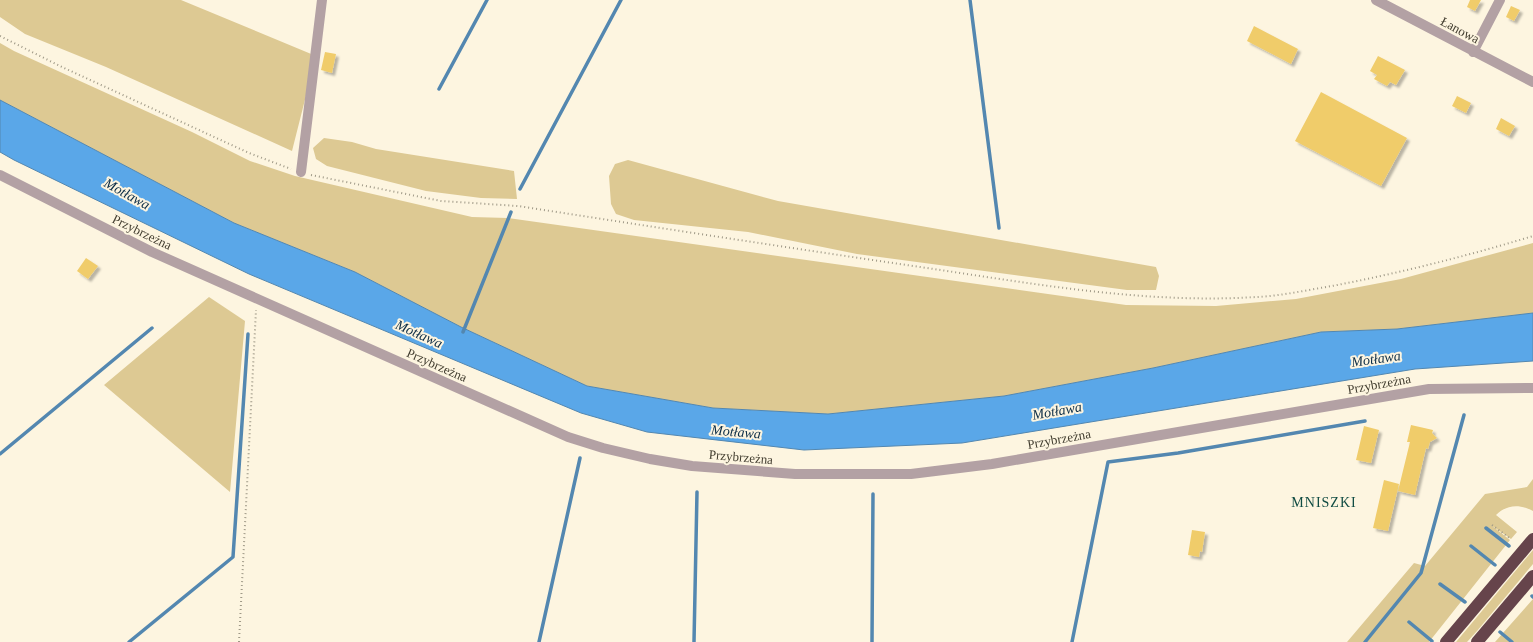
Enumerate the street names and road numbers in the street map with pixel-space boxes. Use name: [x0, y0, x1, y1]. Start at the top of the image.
street label: Łanowa: [1438, 14, 1482, 47]
street label: Przybrzeżna: [110, 211, 174, 253]
street label: Przybrzeżna: [405, 345, 470, 385]
street label: Przybrzeżna: [1346, 371, 1412, 397]
street label: Przybrzeżna: [1026, 426, 1092, 452]
street label: Przybrzeżna: [708, 447, 774, 467]

